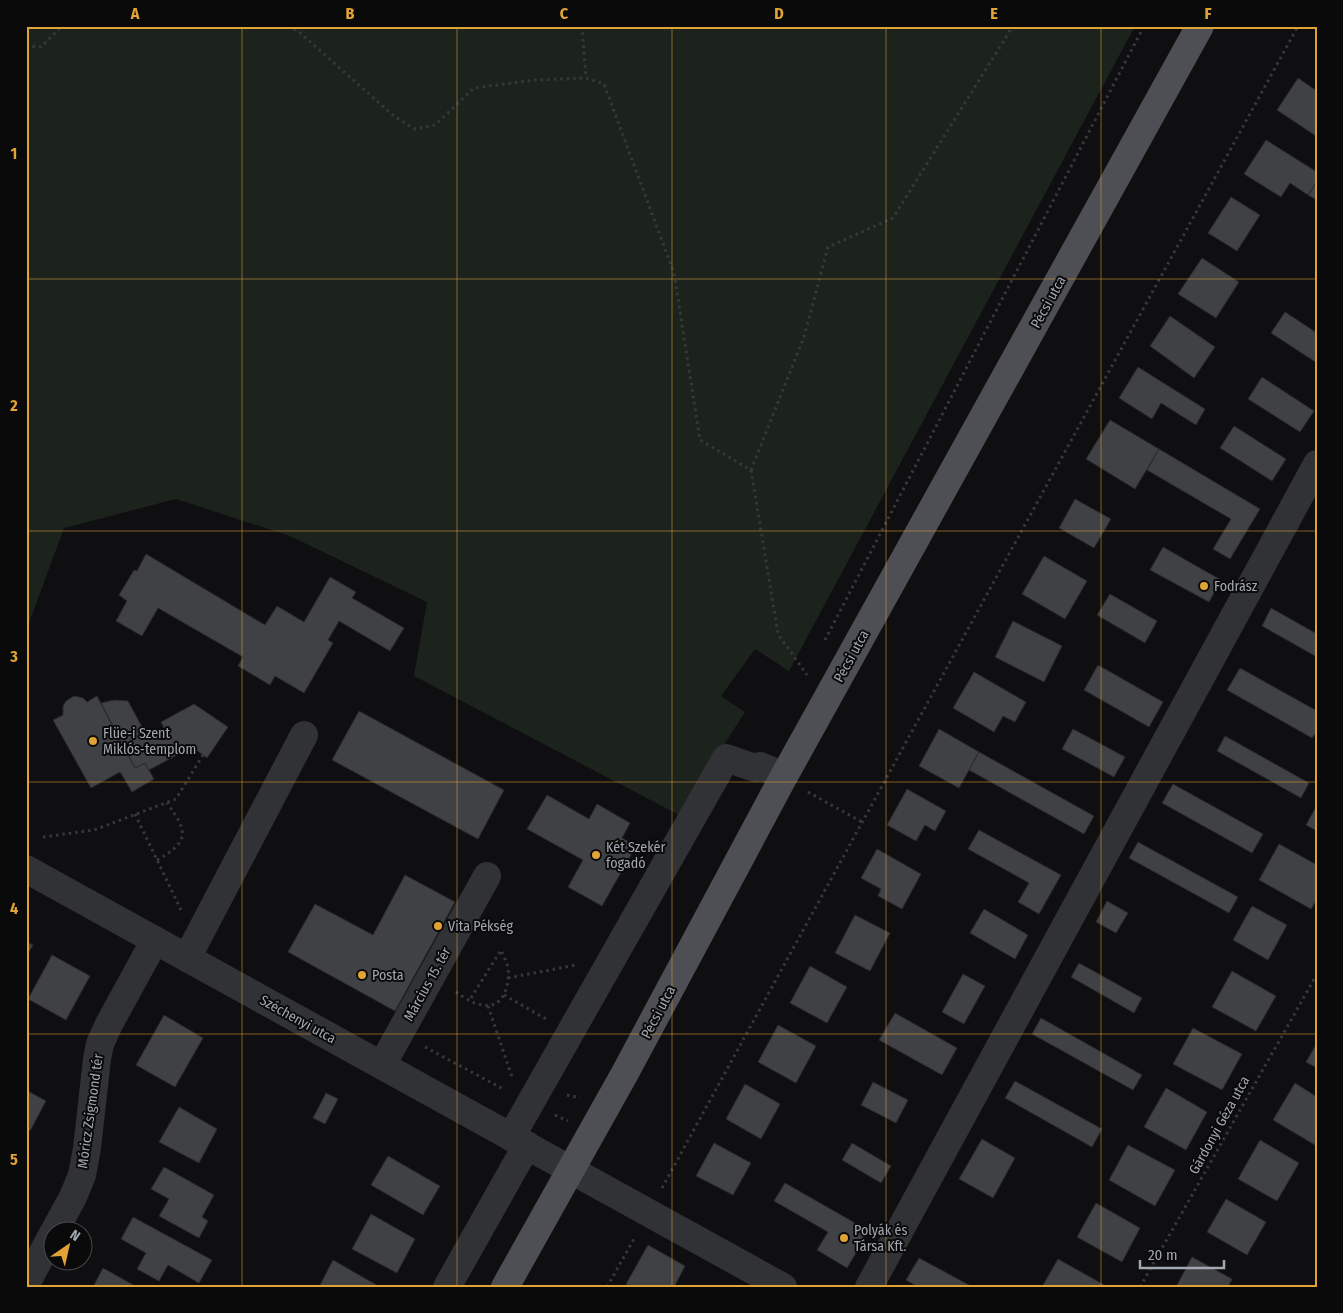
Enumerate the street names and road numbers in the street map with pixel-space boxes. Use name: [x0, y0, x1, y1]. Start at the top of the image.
street label: Pécsi utca: [1027, 273, 1070, 331]
street label: Pécsi utca: [830, 627, 873, 685]
street label: Március 15. tér: [400, 944, 455, 1024]
street label: Pécsi utca: [638, 983, 679, 1041]
street label: Széchenyi utca: [257, 992, 339, 1047]
street label: Móricz Zsigmond tér: [74, 1053, 107, 1169]
street label: Gárdonyi Géza utca: [1185, 1073, 1253, 1177]

